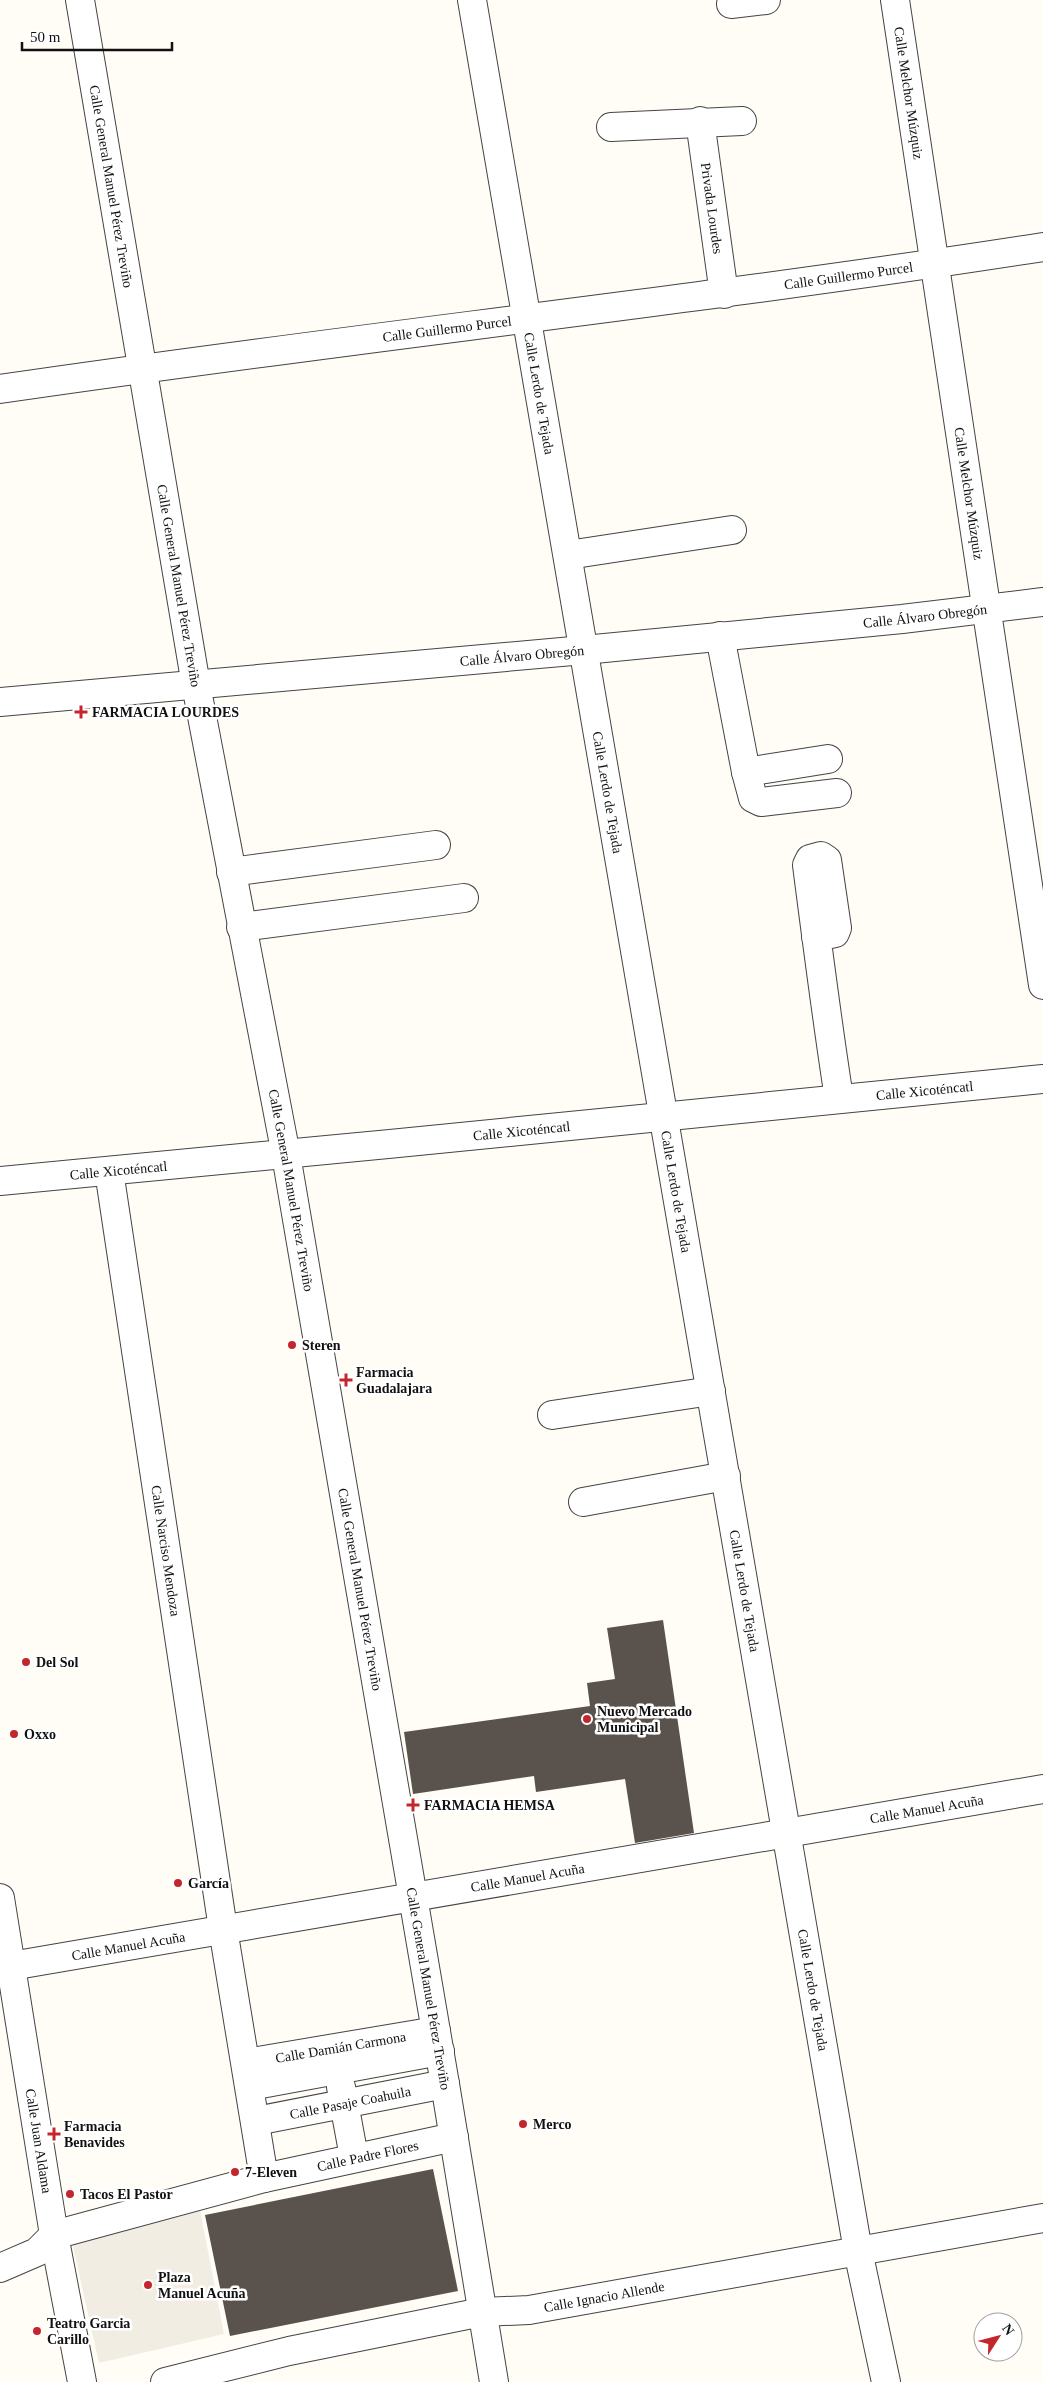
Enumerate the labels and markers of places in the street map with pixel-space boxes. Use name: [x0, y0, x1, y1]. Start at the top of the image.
marker: FARMACIA LOURDES: [74, 705, 88, 719]
place label: FARMACIA LOURDES: [92, 705, 239, 720]
place label: Steren: [302, 1338, 341, 1353]
marker: Steren: [286, 1339, 298, 1351]
place label: Farmacia Guadalajara: [356, 1365, 432, 1396]
marker: Farmacia Guadalajara: [340, 1374, 352, 1386]
place label: Del Sol: [36, 1655, 79, 1670]
marker: Del Sol: [20, 1656, 32, 1668]
place label: Nuevo Mercado Municipal: [597, 1704, 692, 1735]
marker: Nuevo Mercado Municipal: [581, 1713, 593, 1725]
place label: Oxxo: [24, 1727, 56, 1742]
marker: Oxxo: [8, 1728, 20, 1740]
marker: FARMACIA HEMSA: [406, 1798, 420, 1812]
place label: FARMACIA HEMSA: [424, 1798, 556, 1813]
place label: García: [188, 1876, 229, 1891]
marker: García: [172, 1877, 184, 1889]
place label: Merco: [533, 2117, 572, 2132]
marker: Merco: [517, 2118, 529, 2130]
place label: Farmacia Benavides: [64, 2119, 125, 2150]
marker: Farmacia Benavides: [48, 2128, 60, 2140]
place label: 7-Eleven: [245, 2165, 297, 2180]
marker: 7-Eleven: [229, 2166, 241, 2178]
place label: Tacos El Pastor: [80, 2187, 173, 2202]
marker: Tacos El Pastor: [64, 2188, 76, 2200]
place label: Plaza Manuel Acuña: [158, 2270, 246, 2301]
marker: Plaza Manuel Acuña: [142, 2279, 154, 2291]
place label: Teatro Garcia Carillo: [47, 2316, 130, 2347]
marker: Teatro Garcia Carillo: [31, 2325, 43, 2337]

